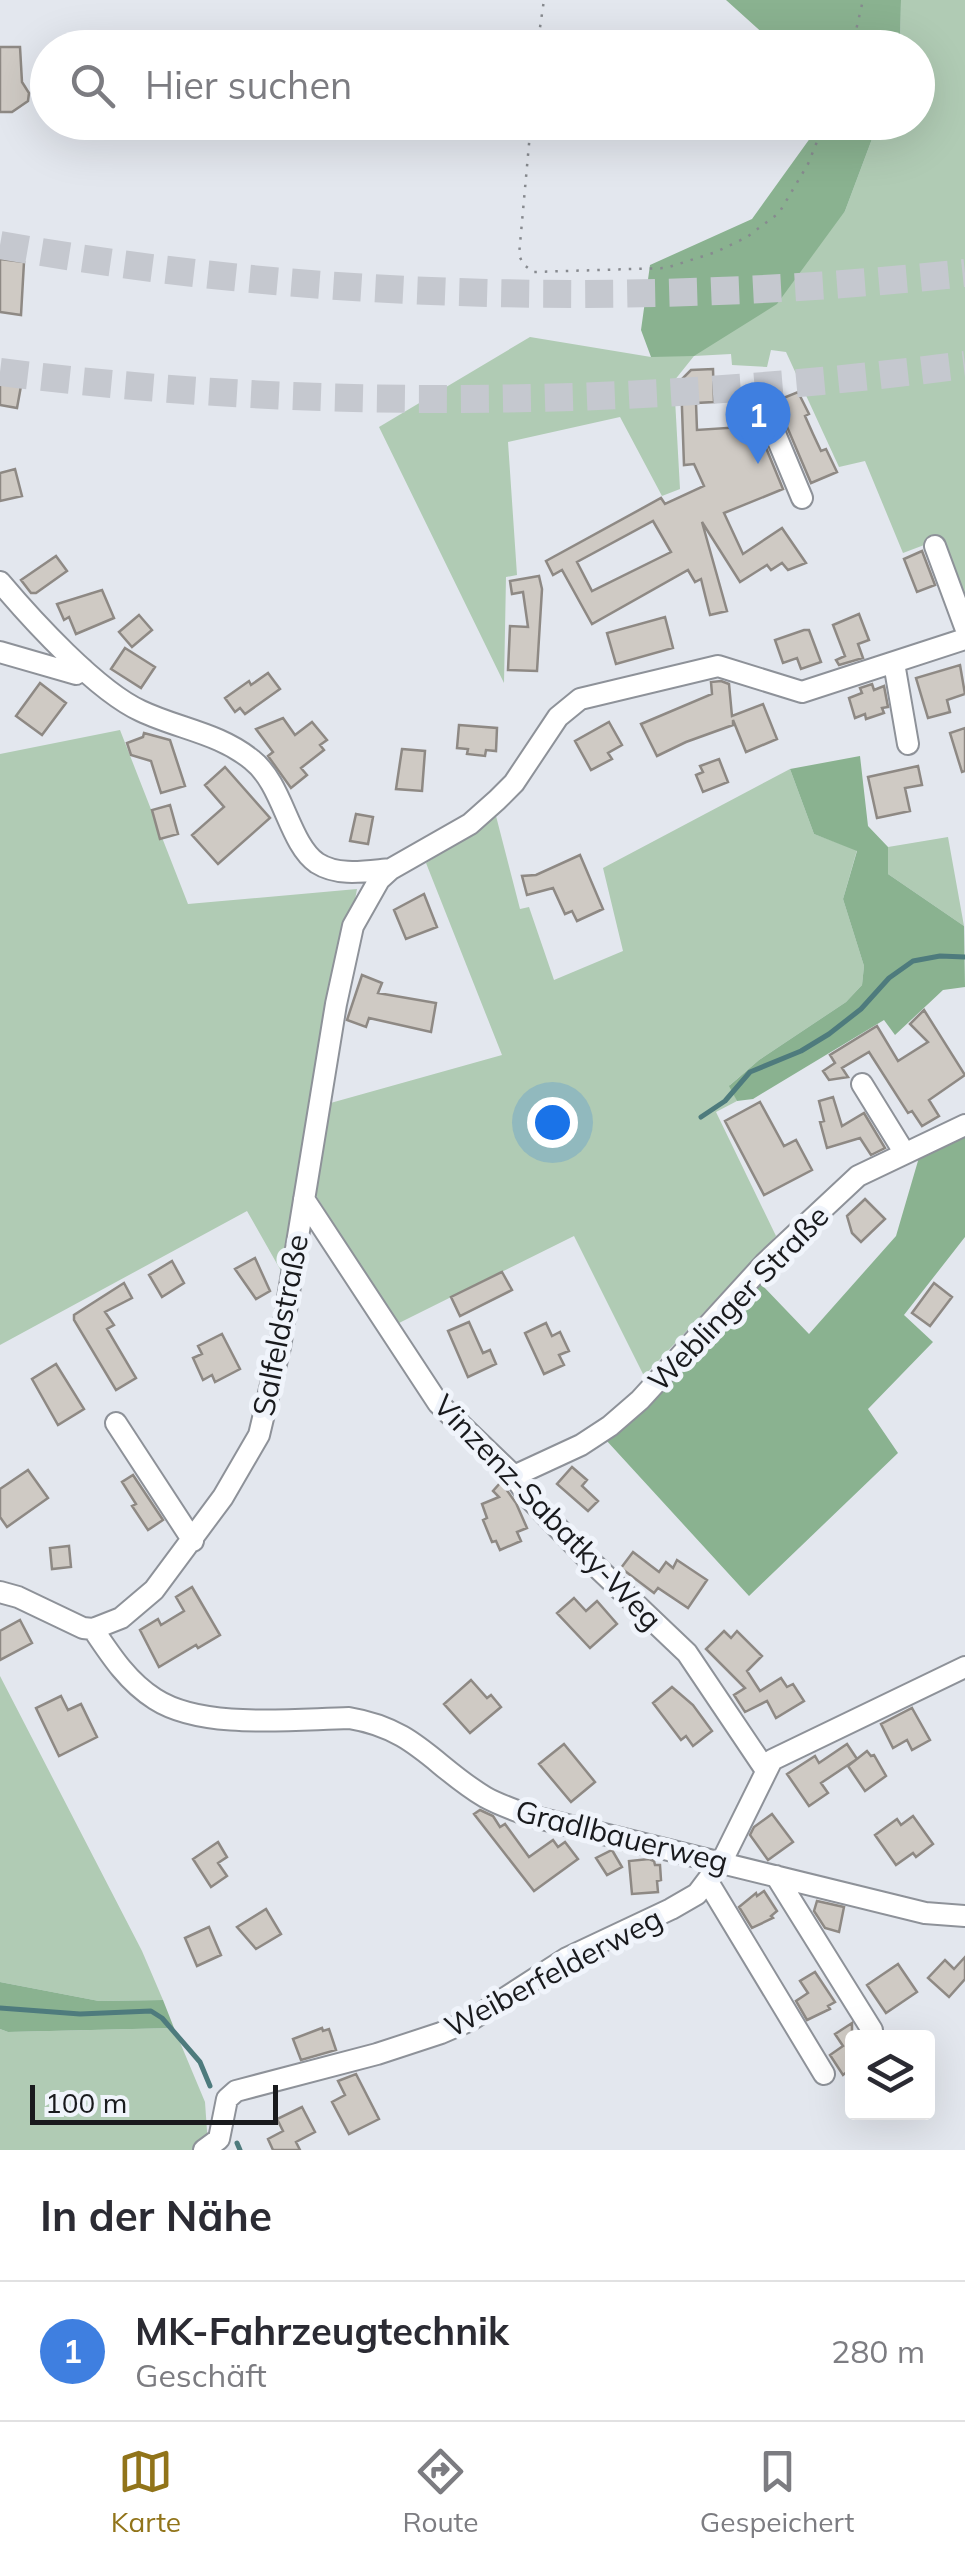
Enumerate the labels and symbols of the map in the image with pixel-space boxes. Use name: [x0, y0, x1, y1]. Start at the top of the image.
pin: 1: [726, 382, 790, 464]
your location: [527, 1097, 578, 1148]
street label: Weblinger Straße: [640, 1197, 836, 1399]
street label: Salfeldstraße: [244, 1231, 316, 1419]
street label: Vinzenz-Sabatky-Weg: [426, 1386, 670, 1638]
street label: Gradlbauerweg: [512, 1791, 732, 1881]
street label: Weiberfelderweg: [438, 1899, 668, 2045]
scale bar: [30, 2080, 278, 2124]

